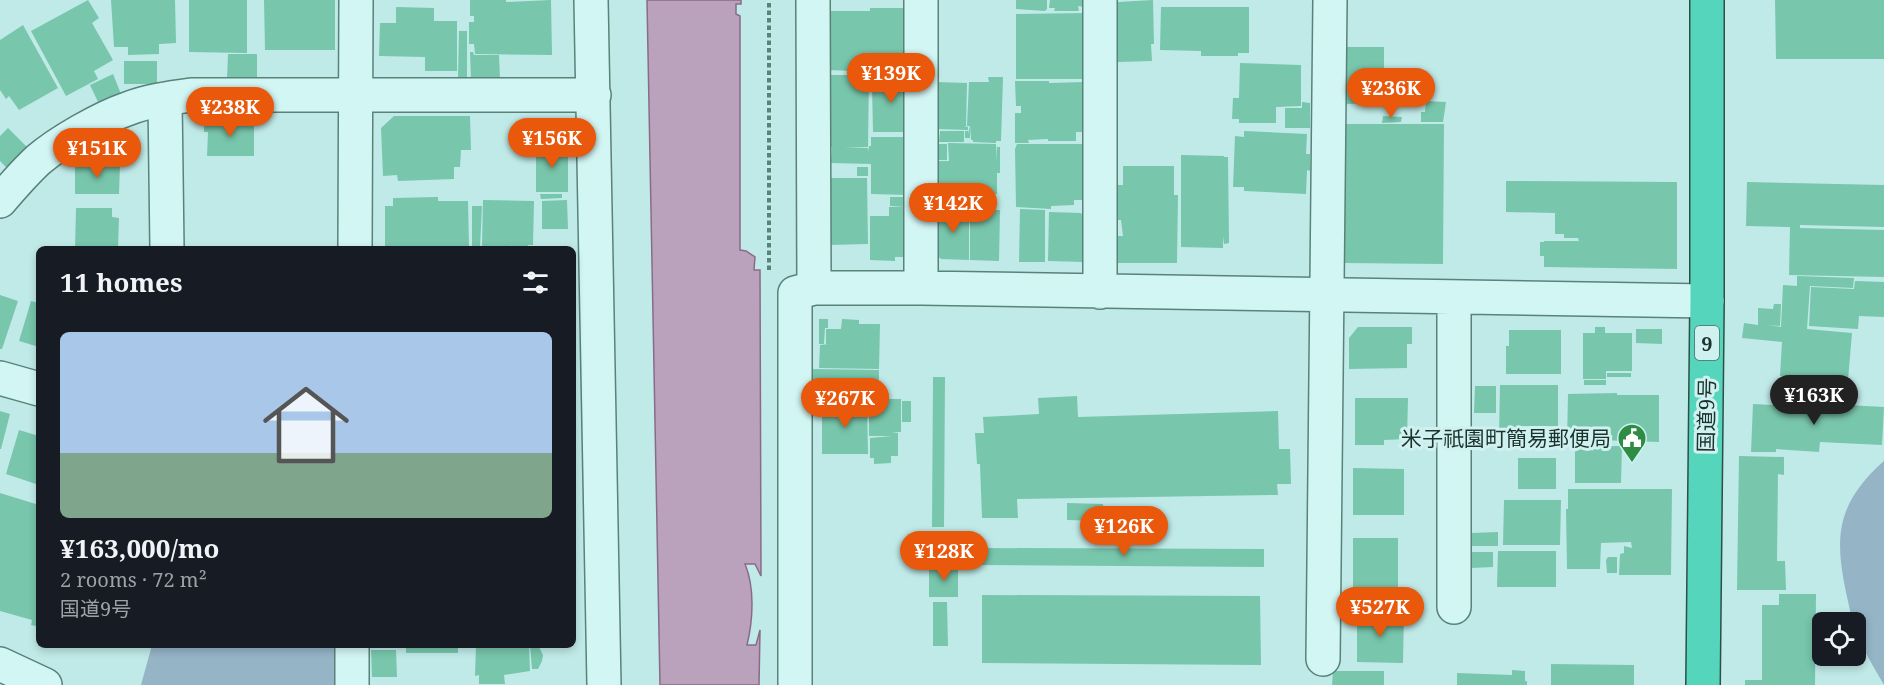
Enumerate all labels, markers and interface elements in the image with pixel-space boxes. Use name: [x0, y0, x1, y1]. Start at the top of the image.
pin: ¥139K: [849, 53, 933, 104]
text: ¥139K: [861, 59, 921, 86]
pin: ¥236K: [1349, 68, 1433, 119]
text: ¥236K: [1361, 74, 1421, 101]
pin: ¥238K: [188, 87, 272, 138]
text: ¥238K: [200, 93, 260, 120]
pin: ¥156K: [510, 118, 594, 169]
text: ¥156K: [522, 124, 582, 151]
pin: ¥151K: [55, 128, 139, 179]
text: ¥151K: [67, 134, 127, 161]
pin: ¥142K: [911, 183, 995, 234]
text: ¥142K: [923, 189, 983, 216]
text: 11 homes: [60, 264, 182, 300]
icon: filters: [519, 266, 552, 299]
road number: 9: [1695, 326, 1719, 360]
icon: home: [252, 371, 360, 479]
pin: ¥163K: [1772, 375, 1856, 426]
street label: 国道9号: [1691, 377, 1721, 453]
pin: ¥267K: [803, 378, 887, 429]
text: ¥163K: [1784, 381, 1844, 408]
text: ¥267K: [815, 384, 875, 411]
public building icon: 米子祇園町簡易郵便局: [1616, 422, 1648, 464]
place label: 米子祇園町簡易郵便局: [1401, 424, 1611, 452]
pin: ¥126K: [1082, 506, 1166, 557]
text: ¥126K: [1094, 512, 1154, 539]
text: ¥163,000/mo: [60, 530, 220, 566]
pin: ¥128K: [902, 531, 986, 582]
text: ¥128K: [914, 537, 974, 564]
text: 2 rooms · 72 m²: [60, 566, 207, 593]
pin: ¥527K: [1338, 587, 1422, 638]
text: ¥527K: [1350, 593, 1410, 620]
text: 国道9号: [60, 595, 131, 622]
map controls: [1812, 612, 1866, 666]
button: locate: [1812, 612, 1866, 666]

